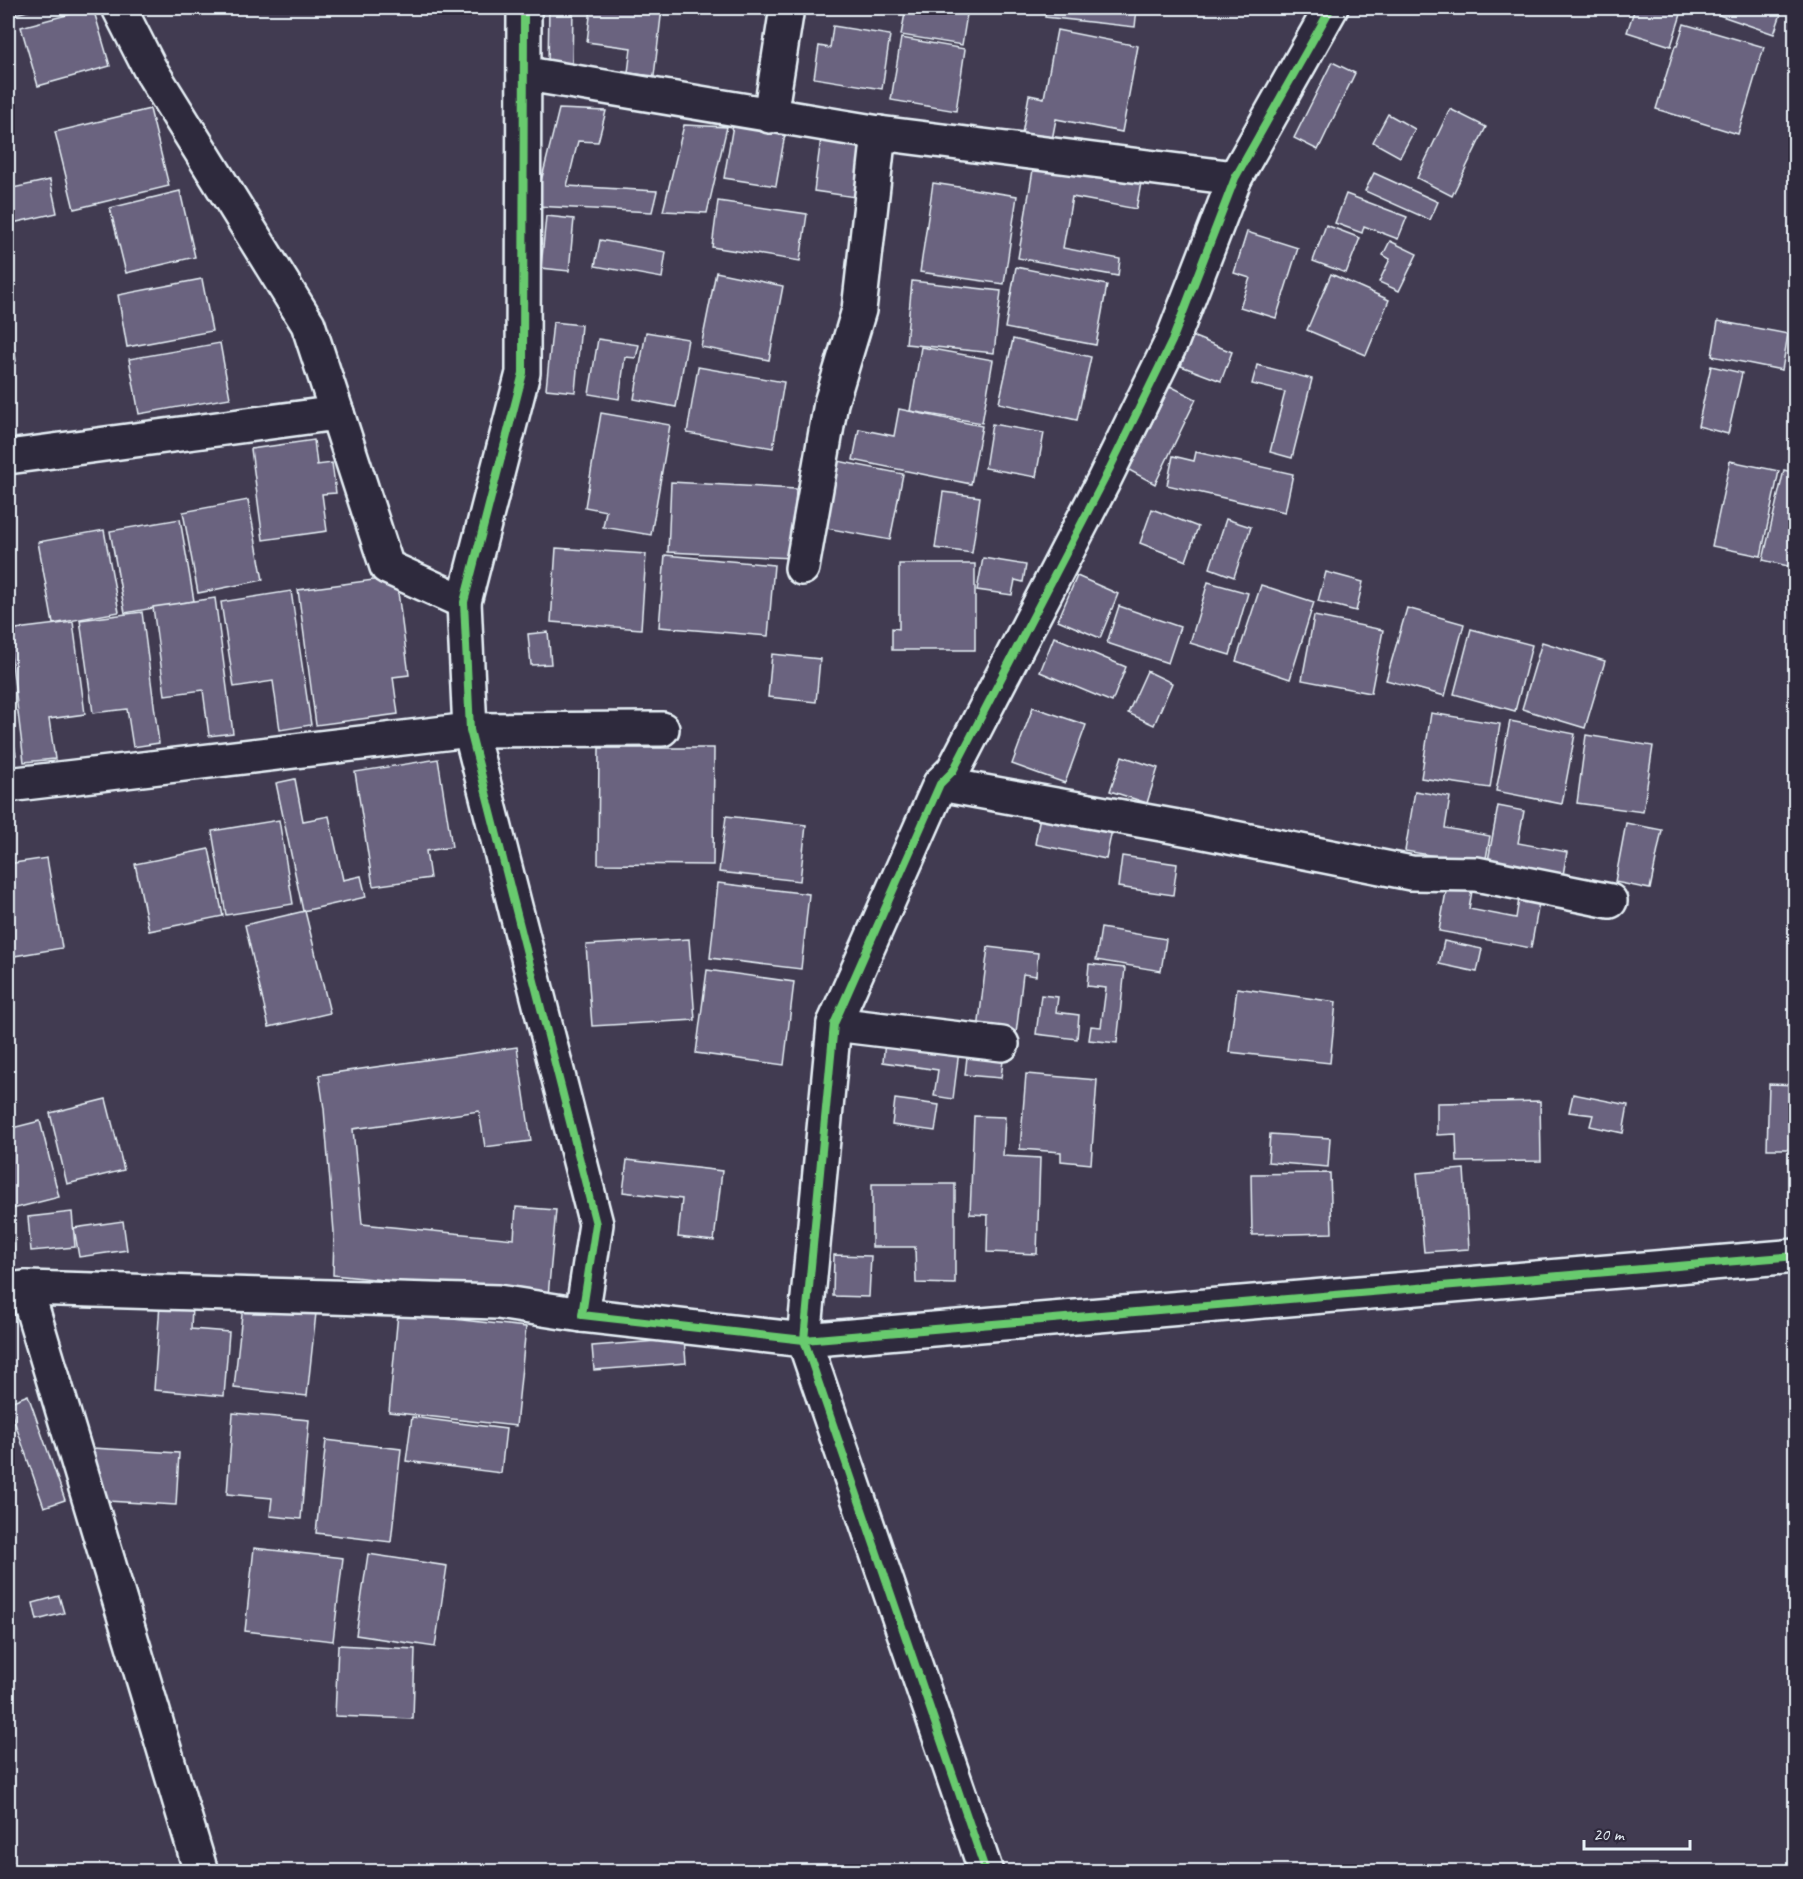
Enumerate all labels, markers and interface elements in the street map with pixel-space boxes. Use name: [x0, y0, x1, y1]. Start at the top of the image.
scale bar: [1584, 1813, 1690, 1851]
text: 20 m: [1593, 1823, 1626, 1845]

